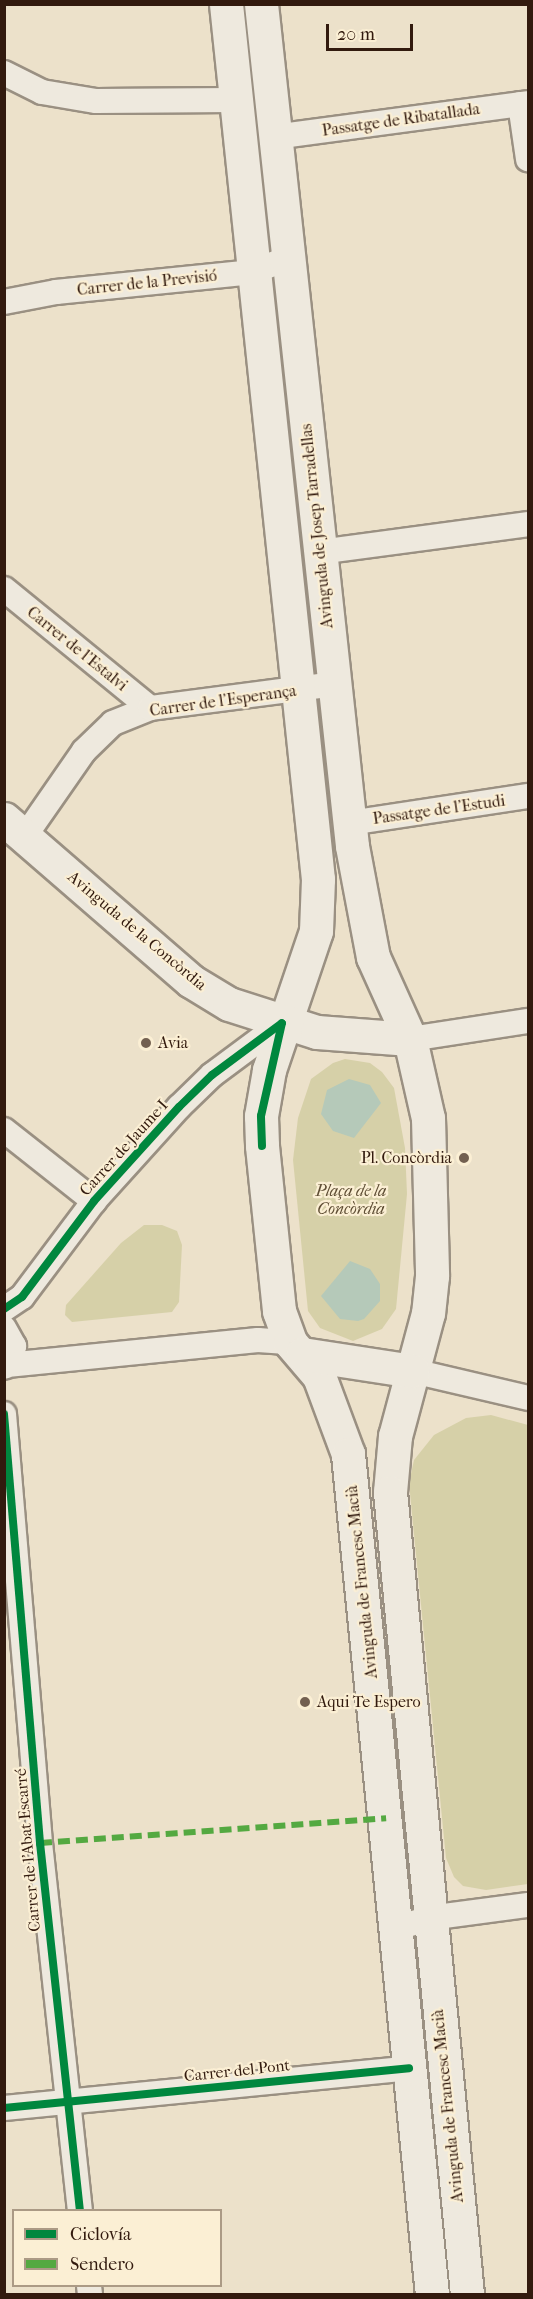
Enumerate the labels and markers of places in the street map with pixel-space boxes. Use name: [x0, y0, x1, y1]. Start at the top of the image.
place label: Avia: [158, 1033, 188, 1053]
marker: Avia: [139, 1036, 153, 1050]
place label: Pl. Concòrdia: [361, 1148, 452, 1168]
marker: Pl. Concòrdia: [457, 1151, 471, 1165]
place label: Aqui Te Espero: [317, 1692, 421, 1712]
marker: Aqui Te Espero: [298, 1695, 312, 1709]

